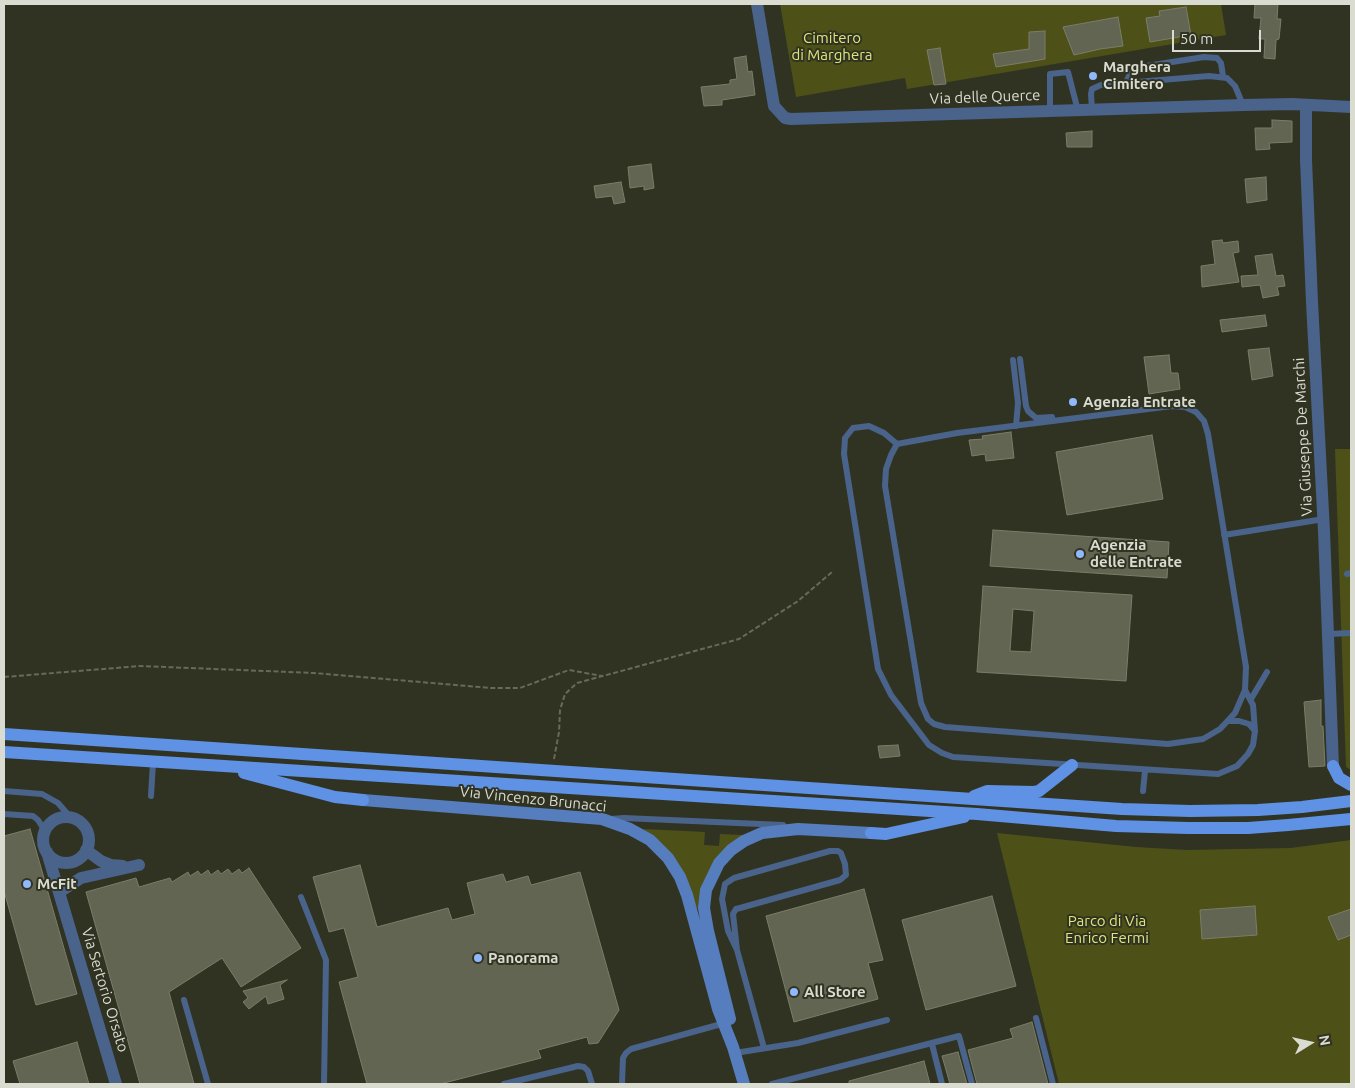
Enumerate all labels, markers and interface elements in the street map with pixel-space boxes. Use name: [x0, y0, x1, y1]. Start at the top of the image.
scale bar: [1175, 20, 1264, 52]
park label: Cimitero di Marghera: [791, 29, 873, 64]
text: 50 m: [1180, 30, 1213, 47]
place label: Marghera Cimitero: [1103, 58, 1171, 93]
marker: Marghera Cimitero: [1087, 70, 1099, 82]
street label: Via delle Querce: [929, 86, 1041, 108]
street label: Via Giuseppe De Marchi: [1290, 357, 1316, 517]
place label: Agenzia Entrate: [1083, 393, 1196, 411]
marker: Agenzia Entrate: [1067, 396, 1079, 408]
place label: Agenzia delle Entrate: [1090, 536, 1182, 571]
marker: Agenzia delle Entrate: [1074, 548, 1086, 560]
street label: Via Vincenzo Brunacci: [459, 782, 607, 816]
place label: McFit: [37, 875, 77, 893]
marker: McFit: [21, 878, 33, 890]
park label: Parco di Via Enrico Fermi: [1065, 912, 1149, 947]
street label: Via Sertorio Orsato: [78, 926, 132, 1054]
place label: Panorama: [488, 949, 558, 967]
marker: Panorama: [472, 952, 484, 964]
place label: All Store: [804, 983, 866, 1001]
marker: All Store: [788, 986, 800, 998]
north arrow: [1285, 1018, 1335, 1068]
text: N: [1316, 1034, 1334, 1047]

